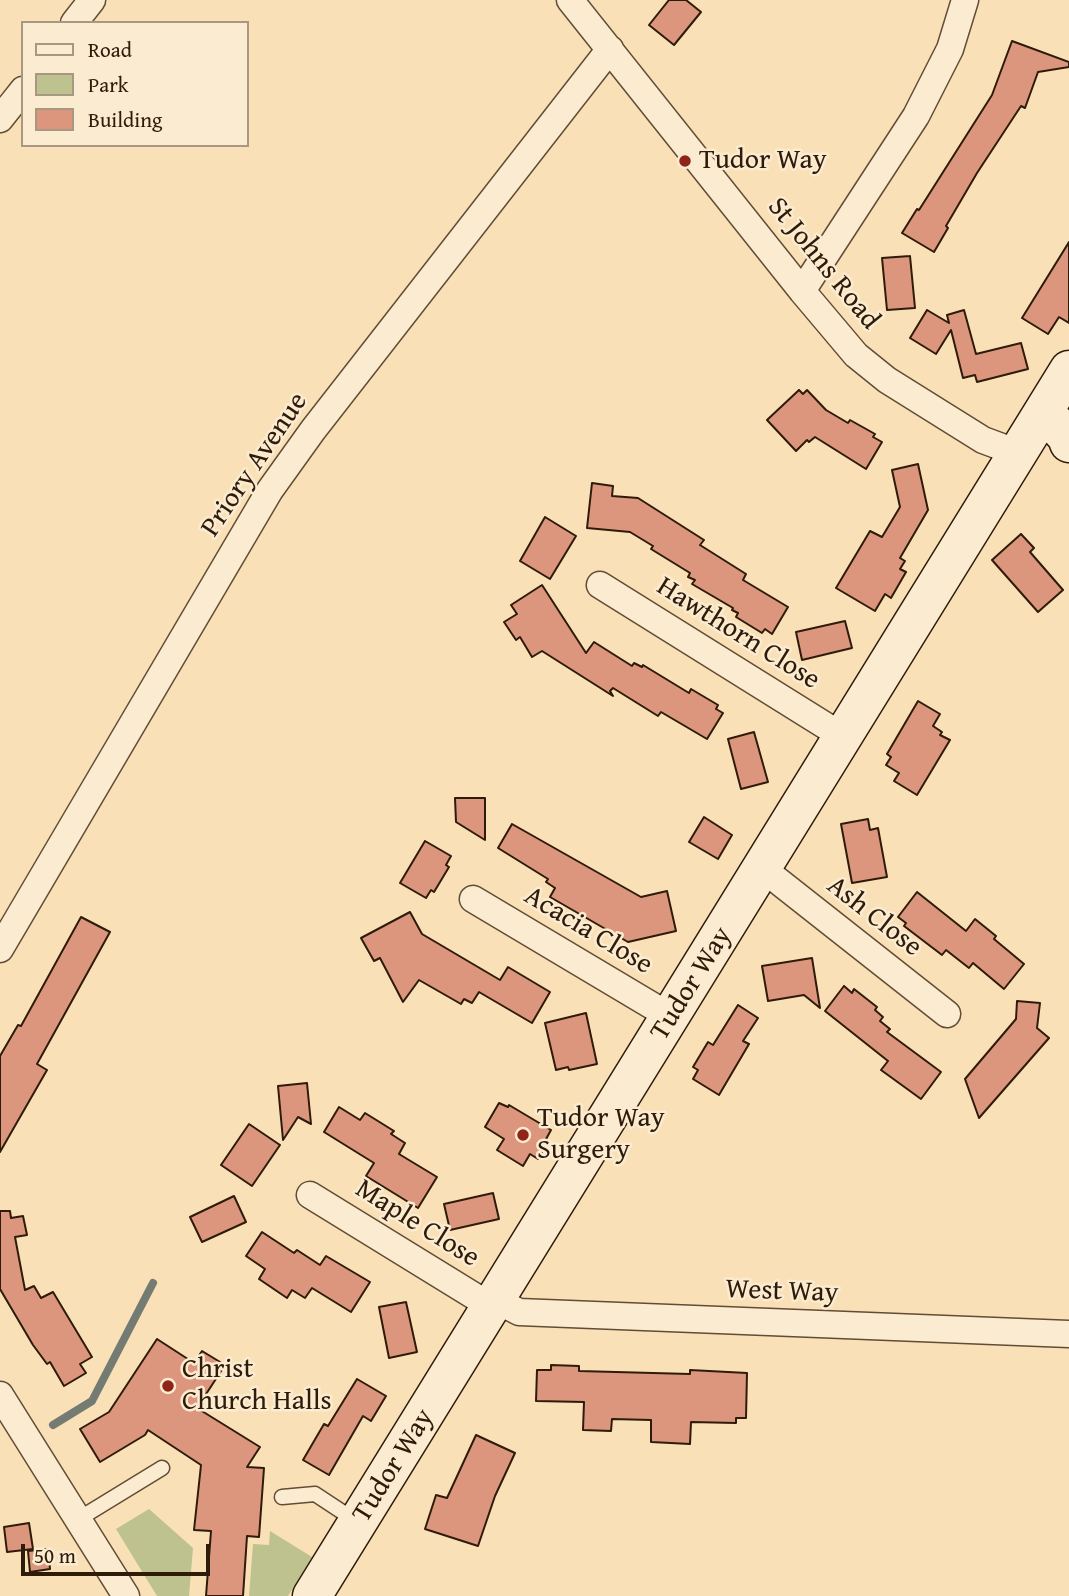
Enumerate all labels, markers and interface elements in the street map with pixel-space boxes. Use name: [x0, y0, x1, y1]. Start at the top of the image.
legend: [21, 21, 248, 147]
text: Road: [88, 34, 132, 65]
text: Park: [88, 69, 129, 100]
text: Building: [88, 104, 162, 135]
place label: Tudor Way: [699, 144, 827, 178]
marker: Tudor Way: [677, 153, 693, 169]
street label: St Johns Road: [760, 191, 886, 337]
street label: Priory Avenue: [195, 387, 315, 543]
street label: Hawthorn Close: [650, 570, 826, 698]
street label: Ash Close: [820, 869, 928, 965]
street label: Acacia Close: [518, 880, 658, 982]
street label: Tudor Way: [644, 921, 740, 1047]
place label: Tudor Way Surgery: [537, 1102, 665, 1168]
marker: Tudor Way Surgery: [515, 1127, 531, 1143]
street label: Maple Close: [349, 1173, 485, 1275]
street label: West Way: [725, 1273, 839, 1311]
place label: Christ Church Halls: [182, 1353, 332, 1419]
marker: Christ Church Halls: [160, 1378, 176, 1394]
street label: Tudor Way: [346, 1403, 442, 1529]
scale bar: [24, 1530, 214, 1574]
text: 50 m: [34, 1540, 76, 1571]

